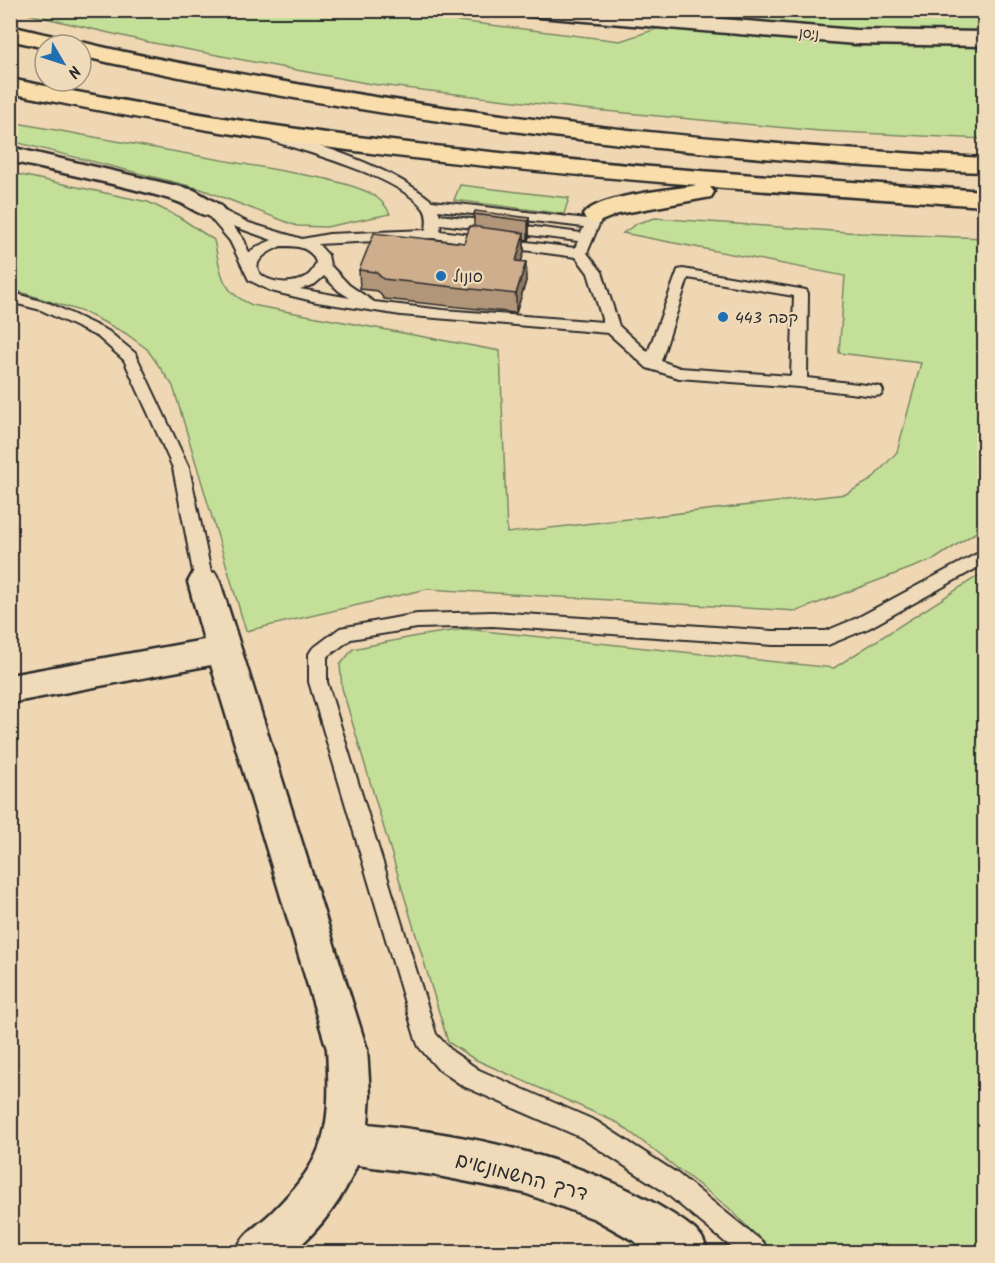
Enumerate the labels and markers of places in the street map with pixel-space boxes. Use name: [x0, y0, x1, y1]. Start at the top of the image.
place label: סונול: [453, 265, 483, 290]
marker: סונול: [434, 269, 448, 283]
place label: קפה 443: [735, 306, 798, 331]
marker: קפה 443: [716, 310, 730, 324]

